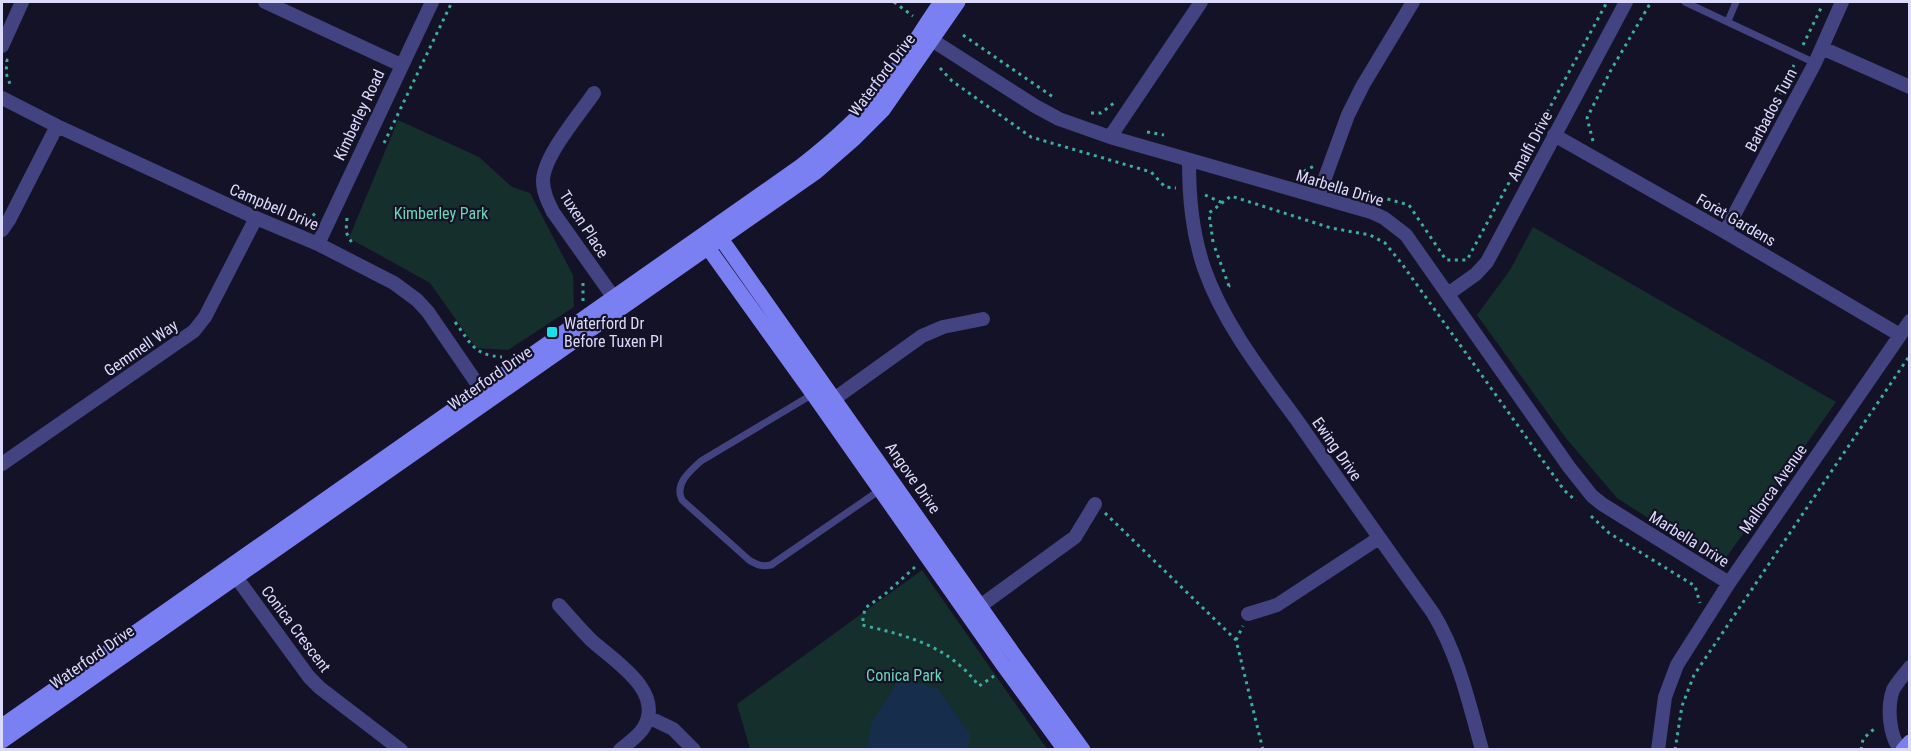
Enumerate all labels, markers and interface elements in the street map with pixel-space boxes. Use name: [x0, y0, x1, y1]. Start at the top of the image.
street label: Waterford Drive: [845, 30, 919, 120]
street label: Barbados Turn: [1741, 65, 1801, 155]
street label: Kimberley Road: [330, 66, 388, 164]
street label: Amalfi Drive: [1504, 108, 1556, 184]
street label: Marbella Drive: [1294, 166, 1386, 210]
street label: Campbell Drive: [227, 180, 321, 234]
street label: Tuxen Place: [555, 187, 613, 261]
street label: Foret Gardens: [1693, 190, 1779, 250]
park label: Kimberley Park: [394, 204, 489, 223]
place label: Waterford Dr Before Tuxen Pl: [564, 314, 663, 351]
street label: Gemmell Way: [100, 315, 182, 380]
marker: Waterford Dr Before Tuxen Pl: [545, 325, 559, 339]
street label: Waterford Drive: [444, 342, 536, 414]
street label: Ewing Drive: [1308, 414, 1366, 484]
street label: Angove Drive: [882, 439, 944, 517]
street label: Mallorca Avenue: [1735, 441, 1811, 537]
street label: Marbella Drive: [1646, 507, 1732, 571]
street label: Conica Crescent: [257, 582, 335, 676]
street label: Waterford Drive: [46, 621, 138, 693]
park label: Conica Park: [866, 666, 943, 685]

